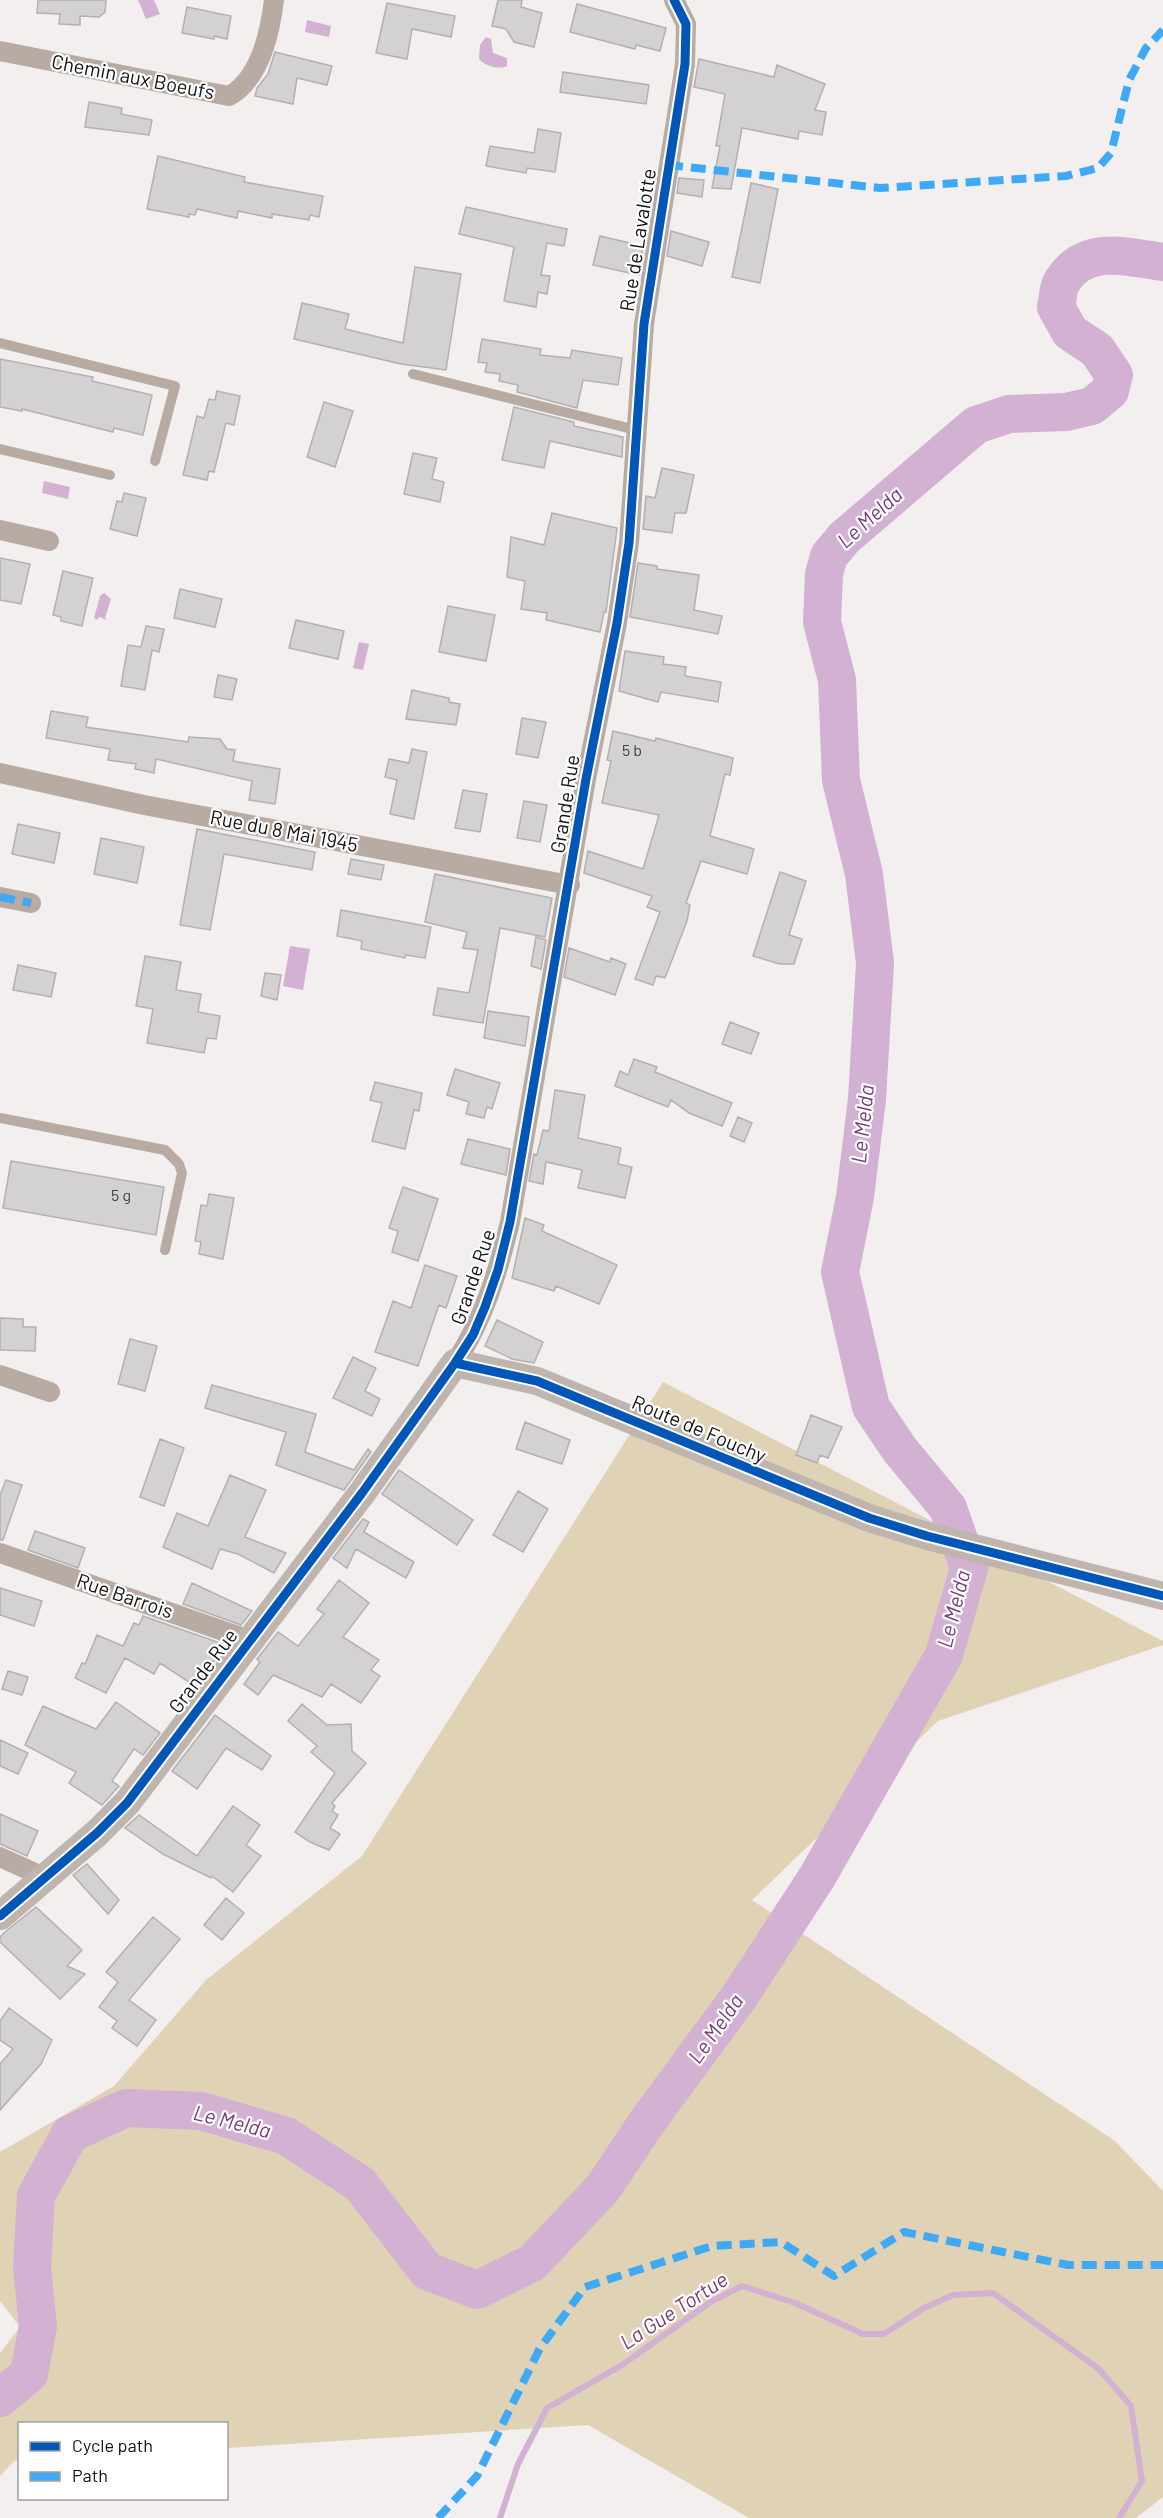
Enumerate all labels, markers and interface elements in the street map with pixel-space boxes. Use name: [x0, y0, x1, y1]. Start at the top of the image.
street label: Chemin aux Boeufs: [50, 48, 217, 104]
street label: Rue de Lavalotte: [614, 167, 660, 313]
water label: Le Melda: [831, 481, 907, 553]
house number: 5 b: [622, 740, 642, 759]
street label: Grande Rue: [544, 753, 584, 855]
street label: Rue du 8 Mai 1945: [208, 804, 360, 856]
water label: Le Melda: [845, 1083, 878, 1164]
house number: 5 g: [111, 1185, 131, 1204]
street label: Grande Rue: [445, 1226, 500, 1328]
street label: Route de Fouchy: [629, 1389, 770, 1467]
street label: Rue Barrois: [74, 1567, 177, 1623]
water label: Le Melda: [931, 1567, 974, 1650]
street label: Grande Rue: [163, 1623, 242, 1717]
water label: Le Melda: [682, 1989, 748, 2068]
water label: Le Melda: [191, 2099, 274, 2142]
water label: La Gue Tortue: [615, 2266, 732, 2354]
legend: [18, 2422, 228, 2500]
text: Cycle path: [72, 2434, 153, 2456]
text: Path: [72, 2464, 108, 2486]

